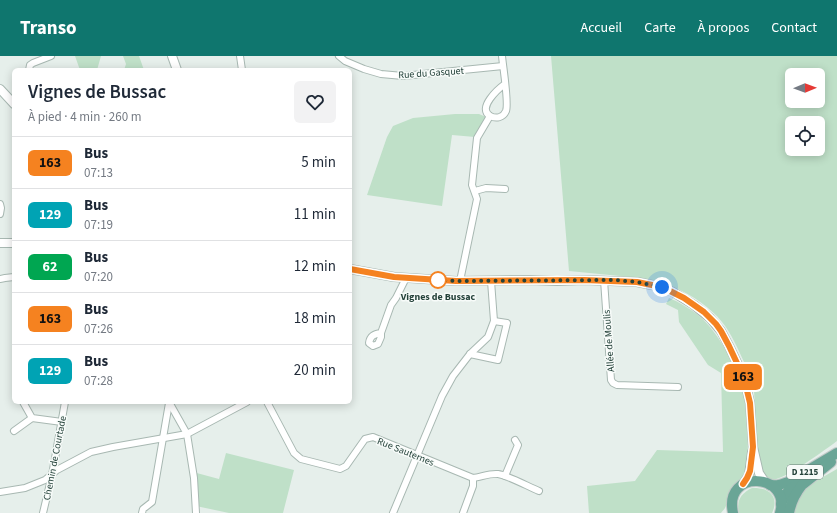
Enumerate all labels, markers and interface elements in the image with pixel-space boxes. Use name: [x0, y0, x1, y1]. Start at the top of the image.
text: Transo: [20, 15, 77, 42]
text: Accueil: [581, 18, 622, 38]
text: Carte: [644, 18, 676, 38]
text: À propos: [698, 18, 749, 38]
text: Contact: [771, 18, 817, 38]
street label: Rue du Gasquet: [398, 64, 465, 82]
north arrow: [785, 68, 825, 108]
map controls: [785, 68, 825, 156]
text: Vignes de Bussac: [28, 79, 166, 106]
button: heart: [294, 81, 336, 123]
text: À pied · 4 min · 260 m: [28, 108, 142, 126]
button: locate: [785, 116, 825, 156]
text: Bus: [84, 143, 108, 164]
text: 5 min: [301, 152, 336, 173]
text: 163: [39, 153, 61, 173]
text: 07:13: [84, 164, 113, 182]
text: Bus: [84, 195, 108, 216]
text: 11 min: [294, 204, 336, 225]
text: 129: [39, 205, 61, 225]
text: 07:19: [84, 216, 113, 234]
text: Bus: [84, 247, 108, 268]
text: 12 min: [294, 256, 336, 277]
text: 62: [43, 257, 57, 277]
text: 07:20: [84, 268, 113, 286]
marker: Vignes de Bussac: [429, 271, 447, 289]
your location: [652, 277, 672, 297]
place label: Vignes de Bussac: [400, 290, 476, 304]
text: Bus: [84, 299, 108, 320]
text: 18 min: [294, 308, 336, 329]
text: 163: [39, 309, 61, 329]
street label: Allée de Moulis: [600, 309, 618, 372]
text: 07:26: [84, 320, 113, 338]
text: Bus: [84, 351, 108, 372]
text: 20 min: [294, 360, 336, 381]
text: 129: [39, 361, 61, 381]
line badge: 163: [720, 364, 766, 390]
text: 163: [732, 367, 754, 387]
text: 07:28: [84, 372, 113, 390]
street label: Chemin de Courtade: [40, 415, 70, 502]
street label: Rue Sauternes: [375, 434, 436, 470]
road number: D 1215: [787, 465, 823, 479]

